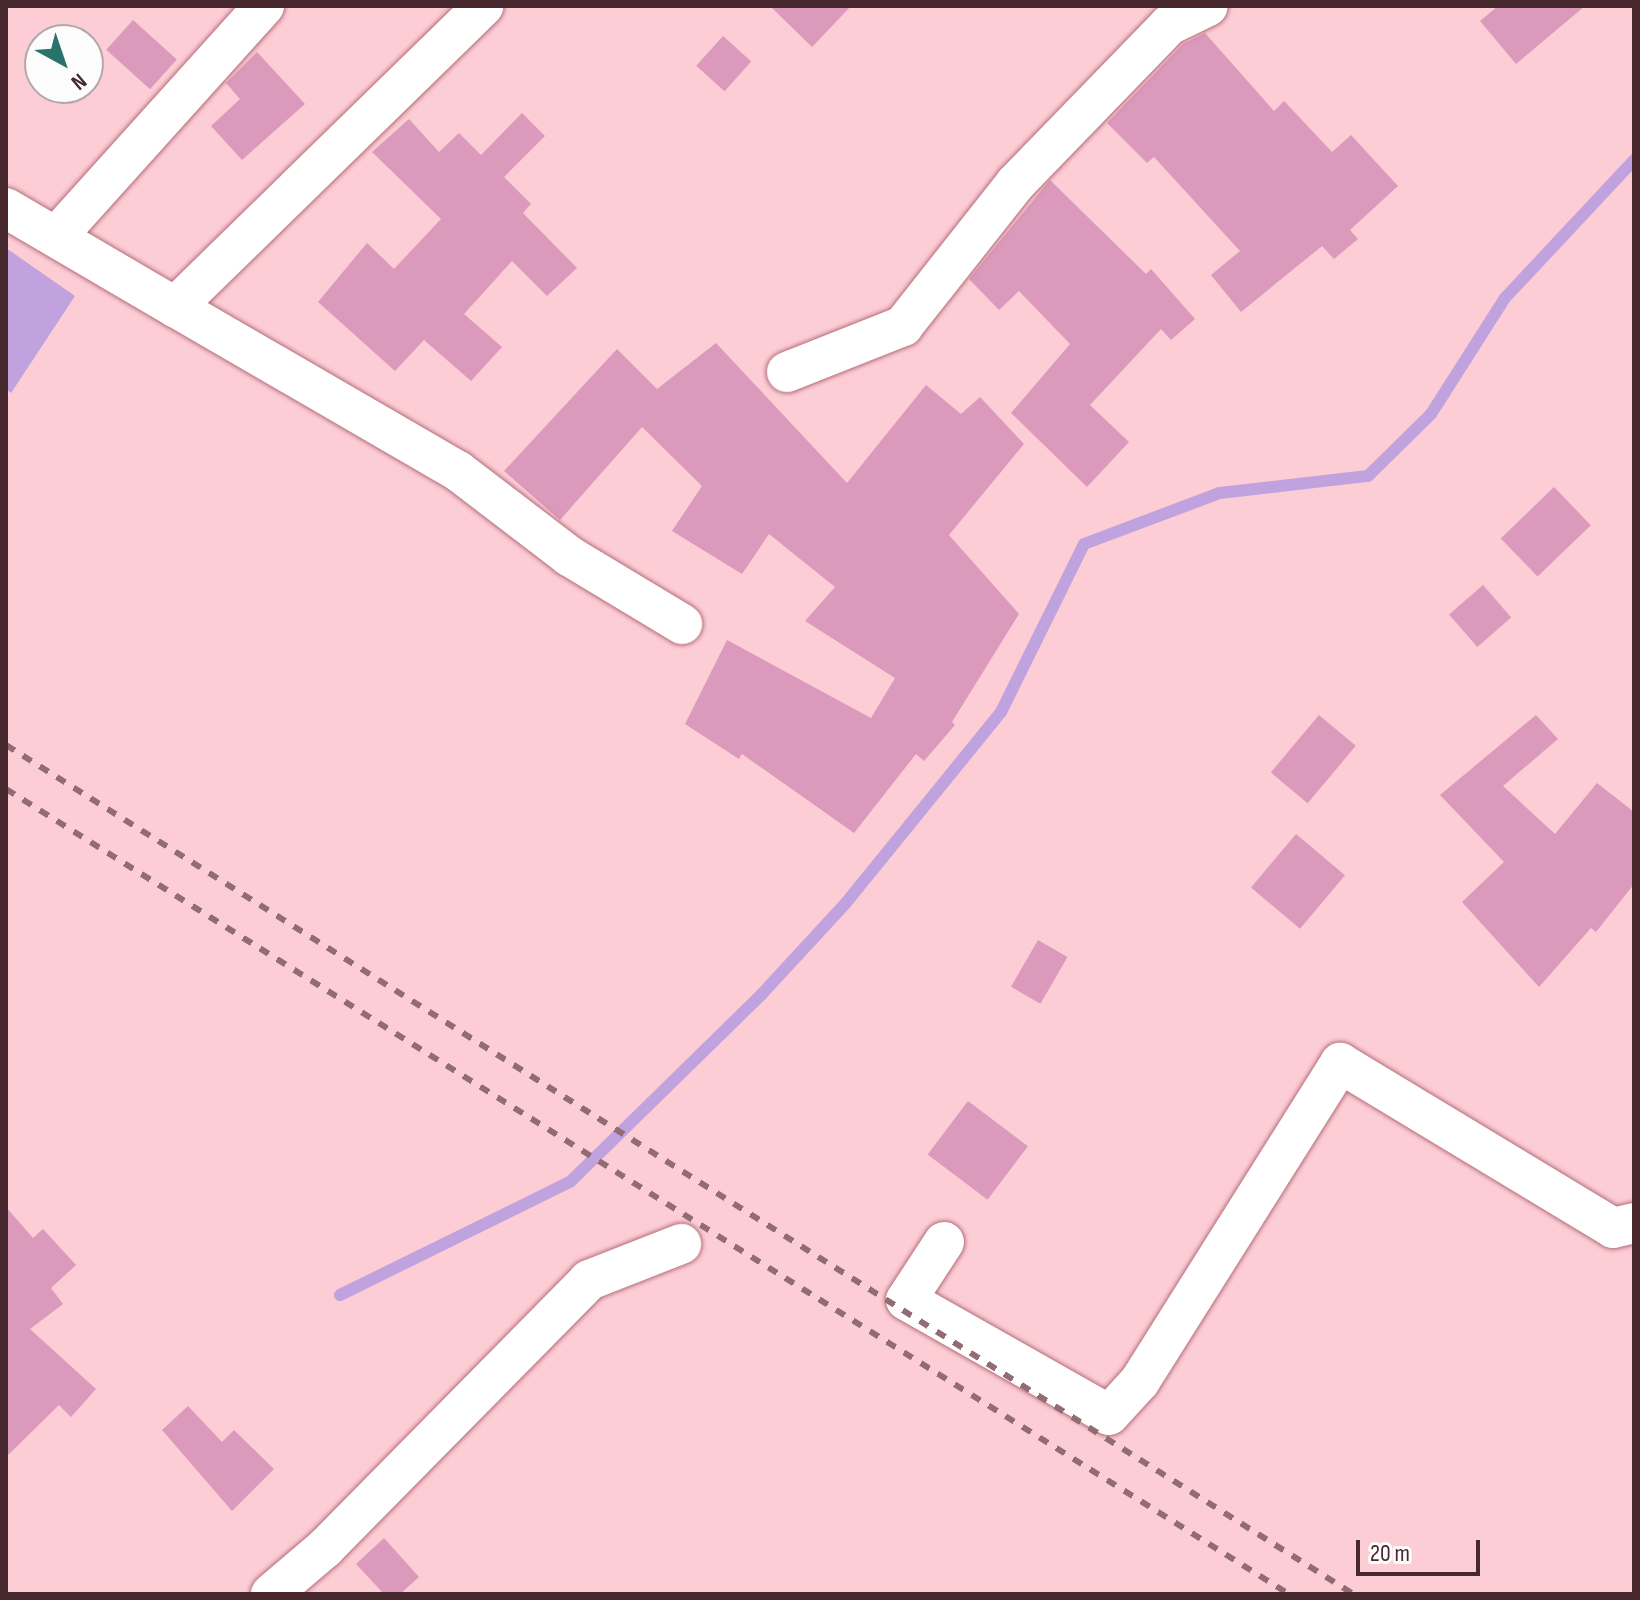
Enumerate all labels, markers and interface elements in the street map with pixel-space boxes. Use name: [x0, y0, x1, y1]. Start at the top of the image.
north arrow: [24, 24, 104, 104]
text: N: [65, 67, 92, 95]
scale bar: [1360, 1524, 1484, 1574]
text: 20 m: [1370, 1539, 1410, 1568]

